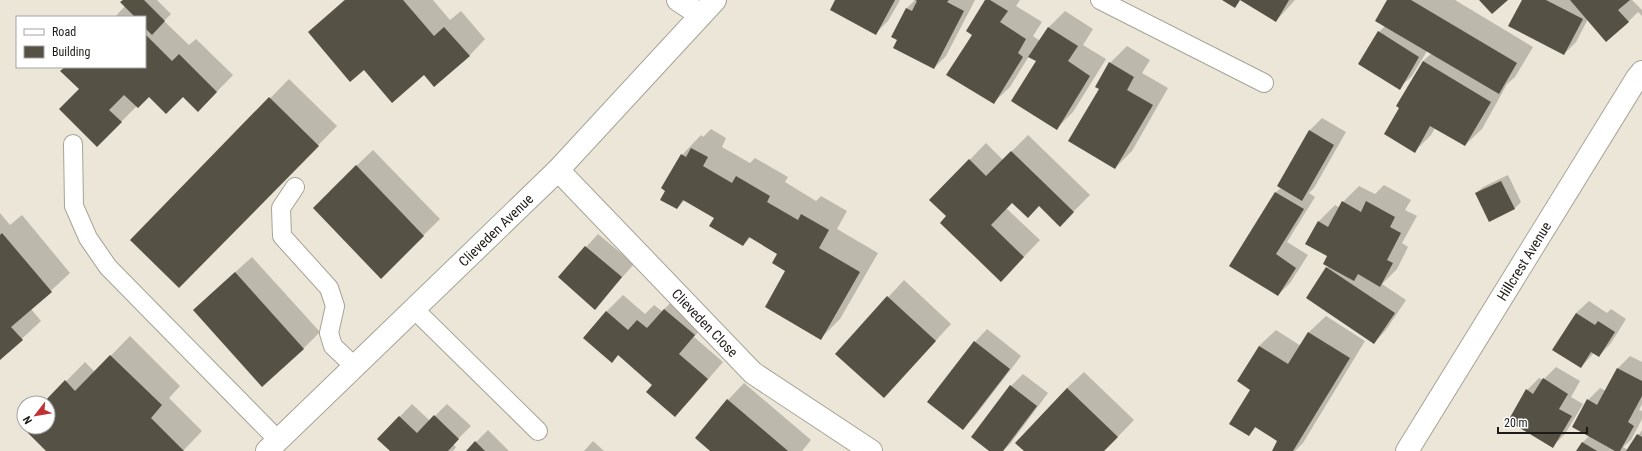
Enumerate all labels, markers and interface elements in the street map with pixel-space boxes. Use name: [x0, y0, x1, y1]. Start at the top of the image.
legend: [16, 16, 146, 68]
text: Road: [52, 25, 76, 39]
text: Building: [52, 45, 90, 59]
street label: Clieveden Avenue: [455, 190, 537, 270]
street label: Hillcrest Avenue: [1494, 218, 1555, 304]
street label: Clieveden Close: [669, 286, 741, 360]
north arrow: [16, 395, 56, 435]
scale bar: [1498, 409, 1587, 435]
text: N: [20, 413, 35, 426]
text: 20 m: [1504, 416, 1528, 430]

